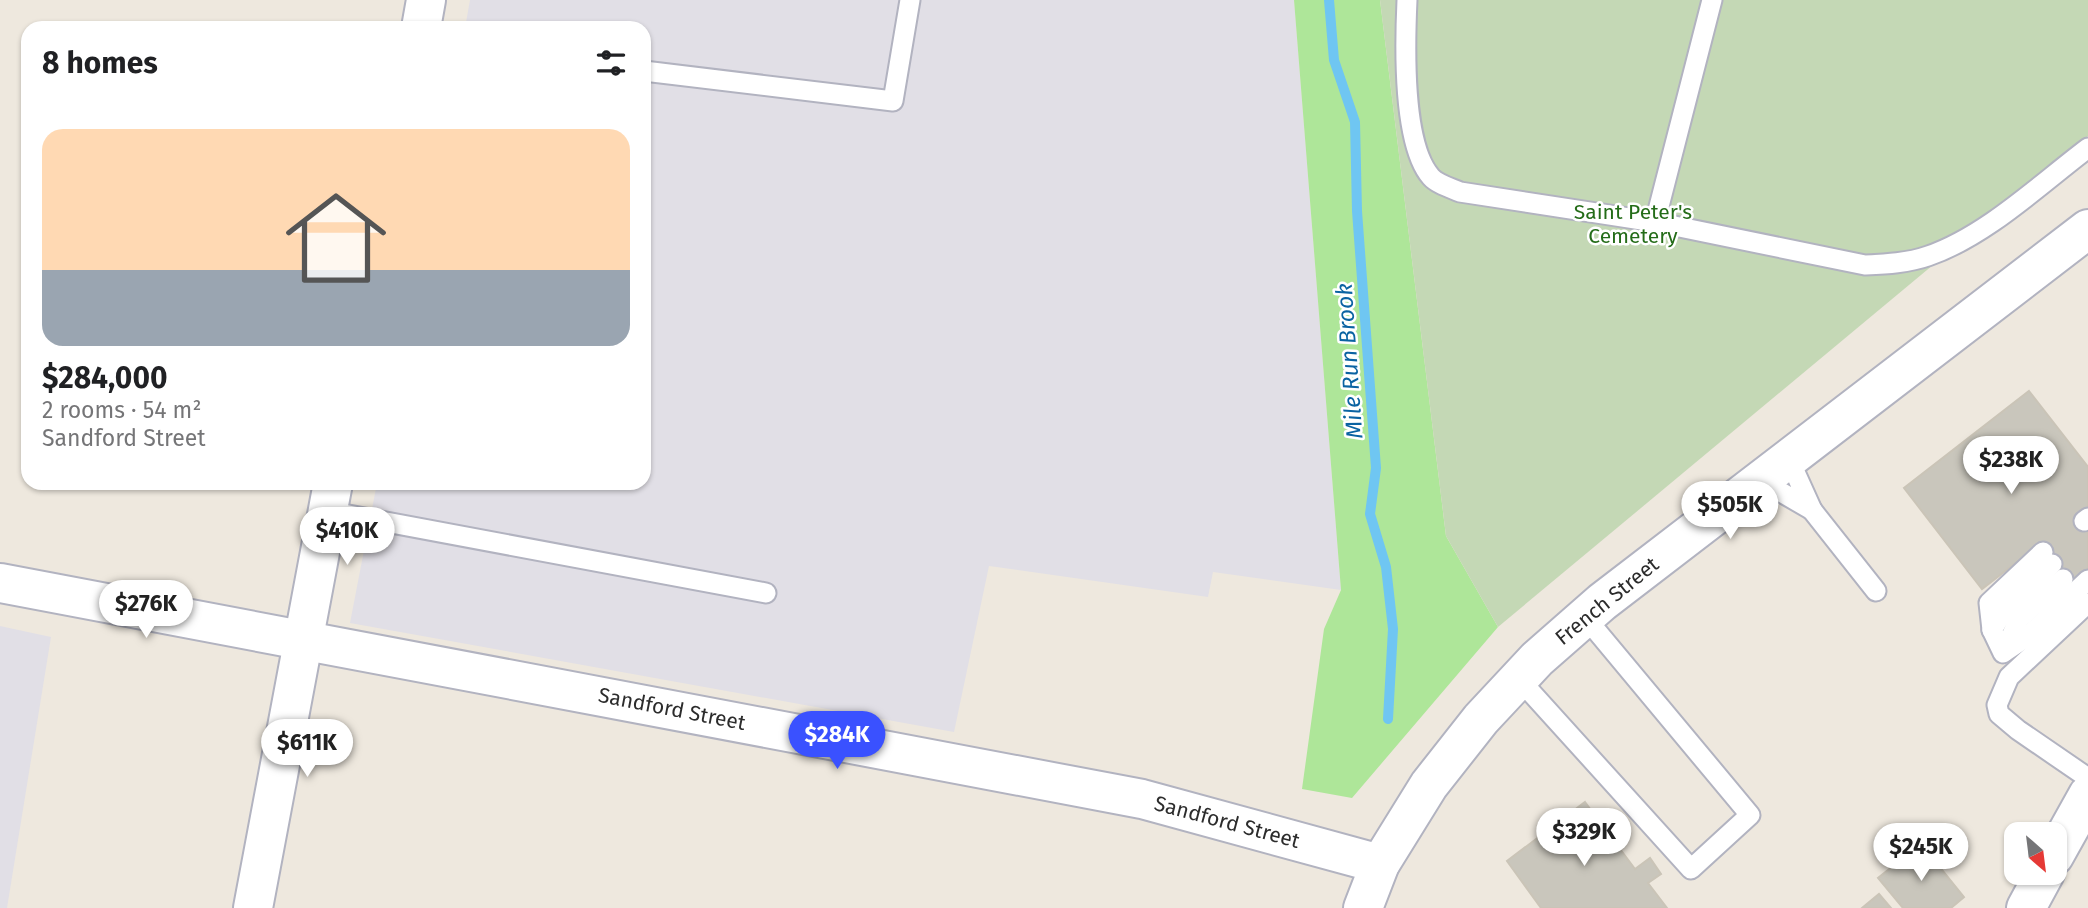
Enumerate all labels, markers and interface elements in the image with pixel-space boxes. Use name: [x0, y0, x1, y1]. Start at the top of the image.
icon: filters: [592, 44, 630, 82]
text: 8 homes: [42, 45, 158, 81]
icon: home: [273, 175, 399, 301]
park label: Saint Peter's Cemetery: [1574, 199, 1692, 249]
water label: Mile Run Brook: [1330, 282, 1368, 440]
text: $284,000: [42, 360, 168, 396]
text: 2 rooms · 54 m²: [42, 396, 201, 424]
text: Sandford Street: [42, 424, 206, 452]
pin: $238K: [1962, 436, 2060, 496]
text: $238K: [1979, 445, 2043, 473]
pin: $505K: [1681, 482, 1779, 541]
text: $505K: [1697, 490, 1763, 518]
pin: $410K: [298, 508, 396, 567]
text: $410K: [316, 516, 378, 544]
street label: French Street: [1550, 551, 1664, 651]
pin: $276K: [97, 580, 195, 640]
text: $276K: [115, 589, 177, 617]
street label: Sandford Street: [596, 682, 748, 736]
pin: $284K: [788, 712, 886, 771]
pin: $611K: [258, 720, 356, 779]
text: $284K: [804, 720, 870, 748]
text: $611K: [277, 728, 337, 756]
street label: Sandford Street: [1151, 790, 1303, 854]
pin: $329K: [1535, 808, 1633, 868]
text: $329K: [1552, 817, 1616, 845]
north arrow: [2004, 822, 2067, 886]
map controls: [2004, 822, 2067, 885]
pin: $245K: [1872, 824, 1970, 883]
text: $245K: [1889, 832, 1953, 860]

